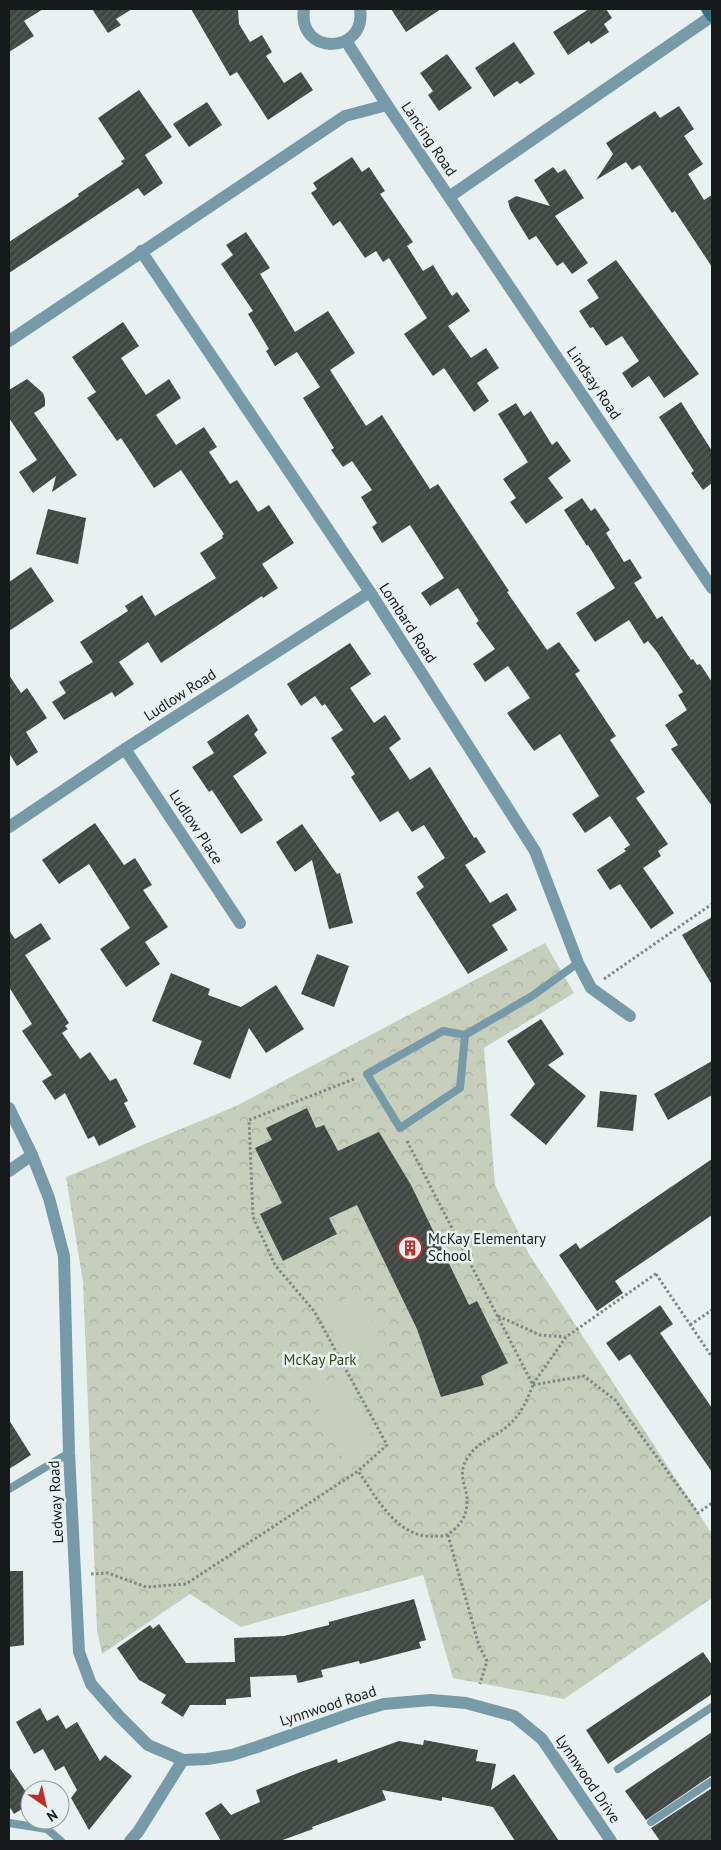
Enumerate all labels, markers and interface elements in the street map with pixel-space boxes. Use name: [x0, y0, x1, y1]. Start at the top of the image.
street label: Lancing Road: [398, 98, 461, 180]
street label: Lindsay Road: [563, 343, 626, 423]
street label: Lombard Road: [376, 579, 441, 666]
street label: Ludlow Road: [140, 664, 219, 725]
street label: Ludlow Place: [165, 786, 227, 867]
place label: McKay Elementary School: [428, 1229, 546, 1265]
building icon: McKay Elementary School: [397, 1235, 423, 1261]
park label: McKay Park: [284, 1350, 357, 1369]
street label: Ledway Road: [44, 1460, 67, 1544]
street label: Lynnwood Road: [277, 1681, 379, 1730]
street label: Lynnwood Drive: [552, 1731, 625, 1826]
north arrow: [20, 1780, 70, 1830]
text: N: [43, 1806, 61, 1826]

